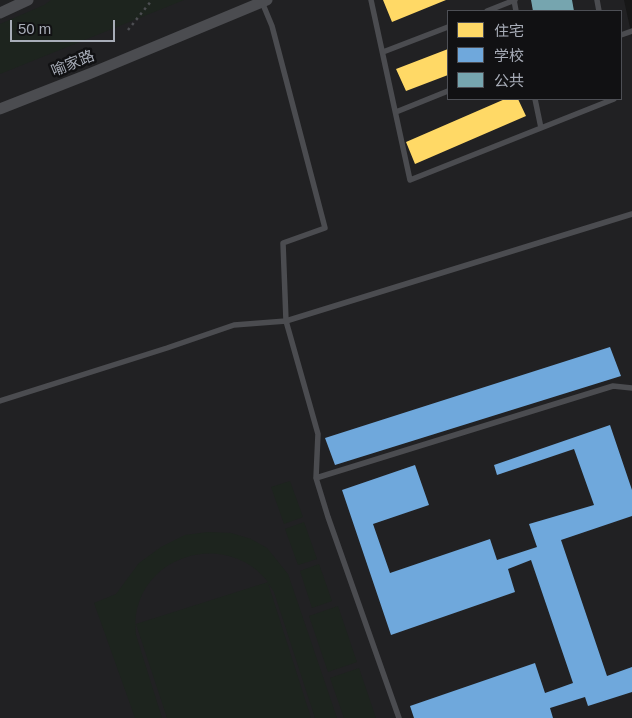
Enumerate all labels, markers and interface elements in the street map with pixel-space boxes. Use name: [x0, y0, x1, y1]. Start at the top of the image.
scale bar: [12, 10, 118, 42]
legend: [447, 10, 622, 100]
text: 50 m: [18, 20, 51, 37]
text: 住宅: [494, 22, 524, 39]
street label: 喻家路: [49, 47, 97, 81]
text: 学校: [494, 47, 524, 64]
text: 公共: [494, 72, 524, 89]

